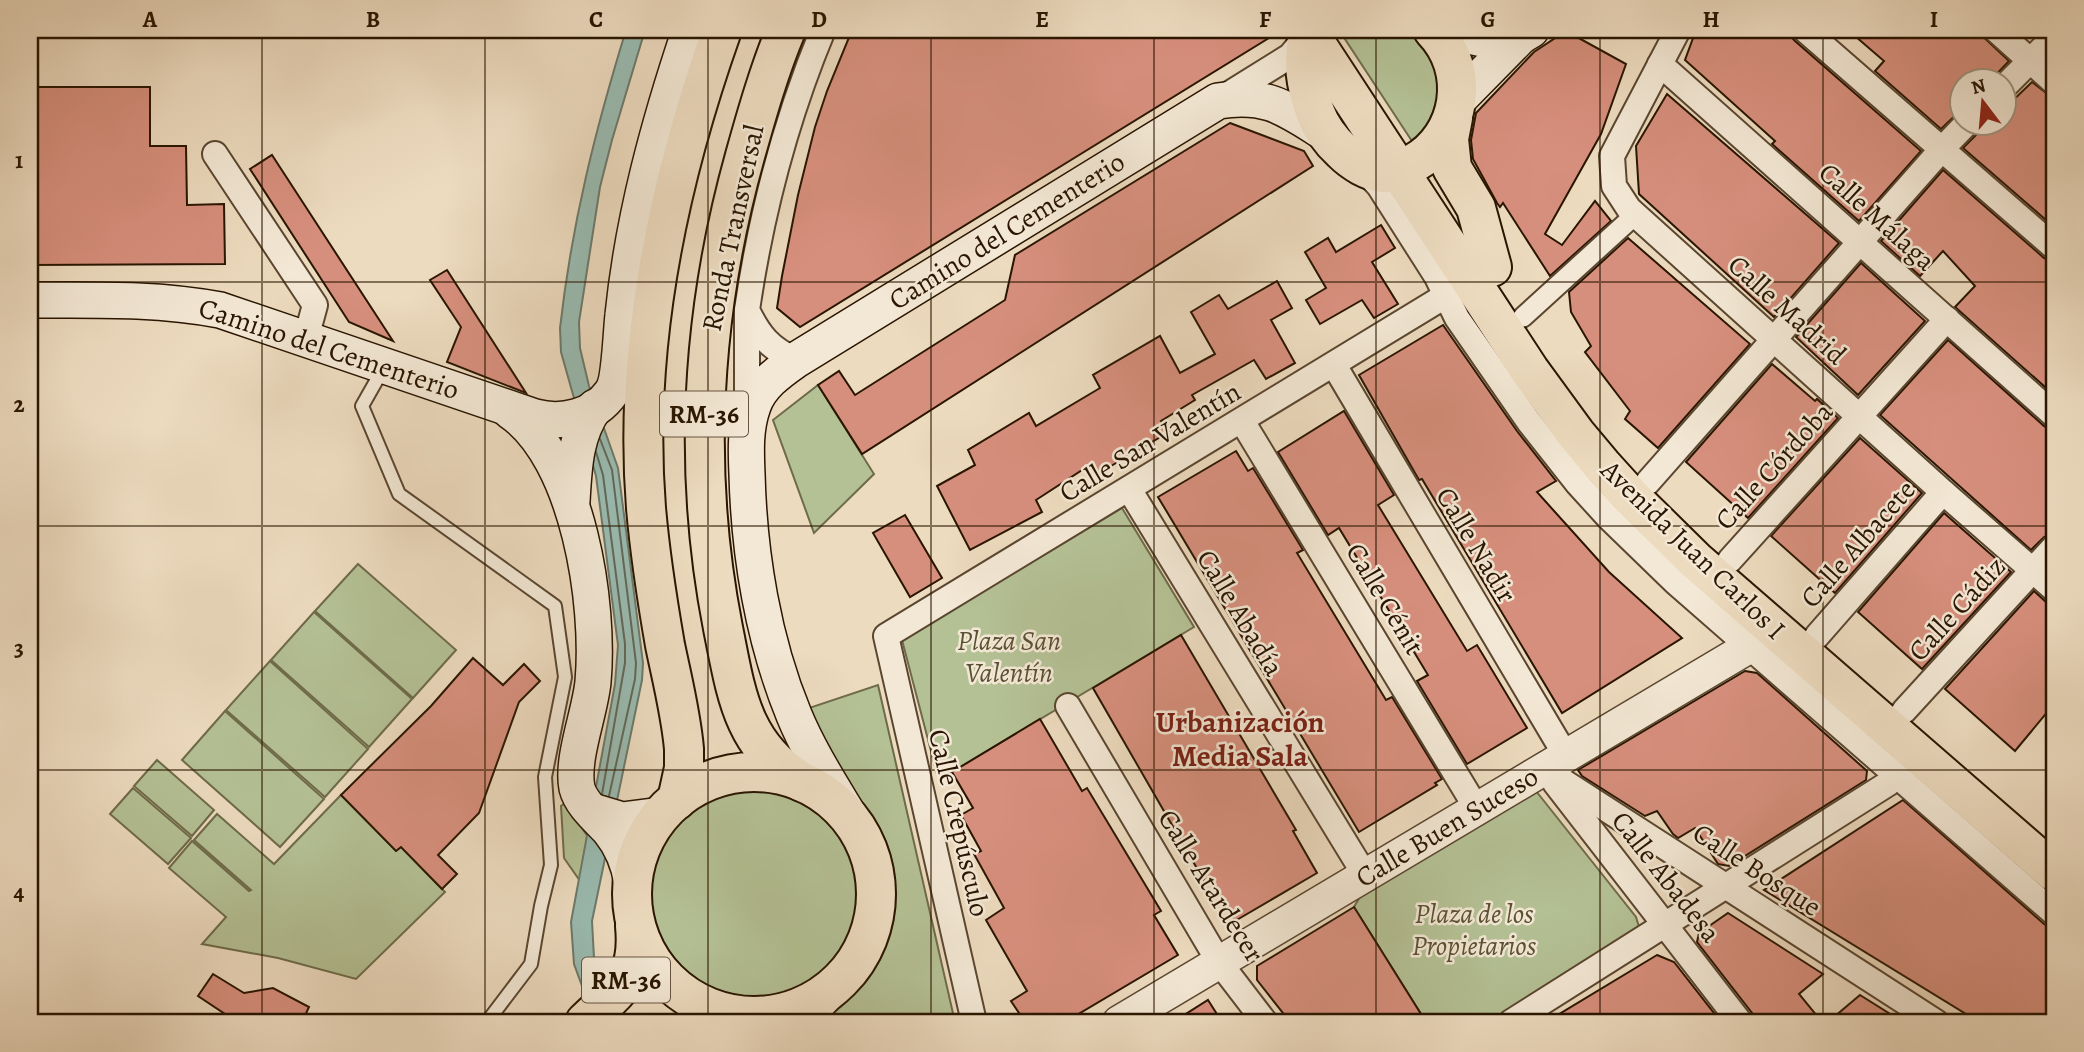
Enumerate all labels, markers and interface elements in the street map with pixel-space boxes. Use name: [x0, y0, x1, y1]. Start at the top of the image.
text: A: [142, 4, 158, 35]
text: B: [366, 4, 380, 35]
text: C: [589, 4, 603, 35]
text: D: [811, 4, 827, 35]
text: E: [1035, 4, 1049, 35]
text: F: [1259, 4, 1272, 35]
text: G: [1480, 4, 1496, 35]
text: H: [1702, 4, 1720, 35]
text: I: [1930, 4, 1938, 35]
north arrow: [1948, 66, 2018, 136]
text: N: [1968, 72, 1989, 101]
street label: Ronda Transversal: [693, 121, 773, 335]
street label: Camino del Cementerio: [882, 143, 1132, 319]
text: 1: [15, 145, 23, 176]
street label: Calle Málaga: [1810, 154, 1944, 280]
street label: Calle Madrid: [1719, 247, 1855, 374]
street label: Camino del Cementerio: [194, 289, 464, 409]
street label: Calle San Valentín: [1052, 373, 1248, 511]
text: 2: [13, 389, 25, 420]
road number: RM-36: [660, 392, 748, 436]
street label: Calle Córdoba: [1706, 394, 1842, 538]
street label: Avenida Juan Carlos I: [1591, 451, 1794, 648]
street label: Calle Albacete: [1792, 472, 1924, 616]
street label: Calle Nadir: [1427, 480, 1526, 610]
street label: Calle Cénit: [1337, 536, 1433, 662]
street label: Calle Abadía: [1187, 543, 1293, 683]
street label: Calle Cádiz: [1900, 548, 2014, 670]
park label: Plaza San Valentín: [957, 622, 1061, 692]
text: 3: [14, 633, 24, 664]
district label: Urbanización Media Sala: [1156, 702, 1324, 776]
street label: Calle Crepúsculo: [919, 726, 999, 920]
street label: Calle Buen Suceso: [1349, 757, 1545, 897]
street label: Calle Atardecer: [1149, 802, 1273, 970]
street label: Calle Abadesa: [1603, 803, 1729, 951]
street label: Calle Bosque: [1685, 814, 1829, 926]
text: 4: [14, 877, 25, 908]
park label: Plaza de los Propietarios: [1412, 895, 1537, 965]
road number: RM-36: [582, 958, 670, 1002]

